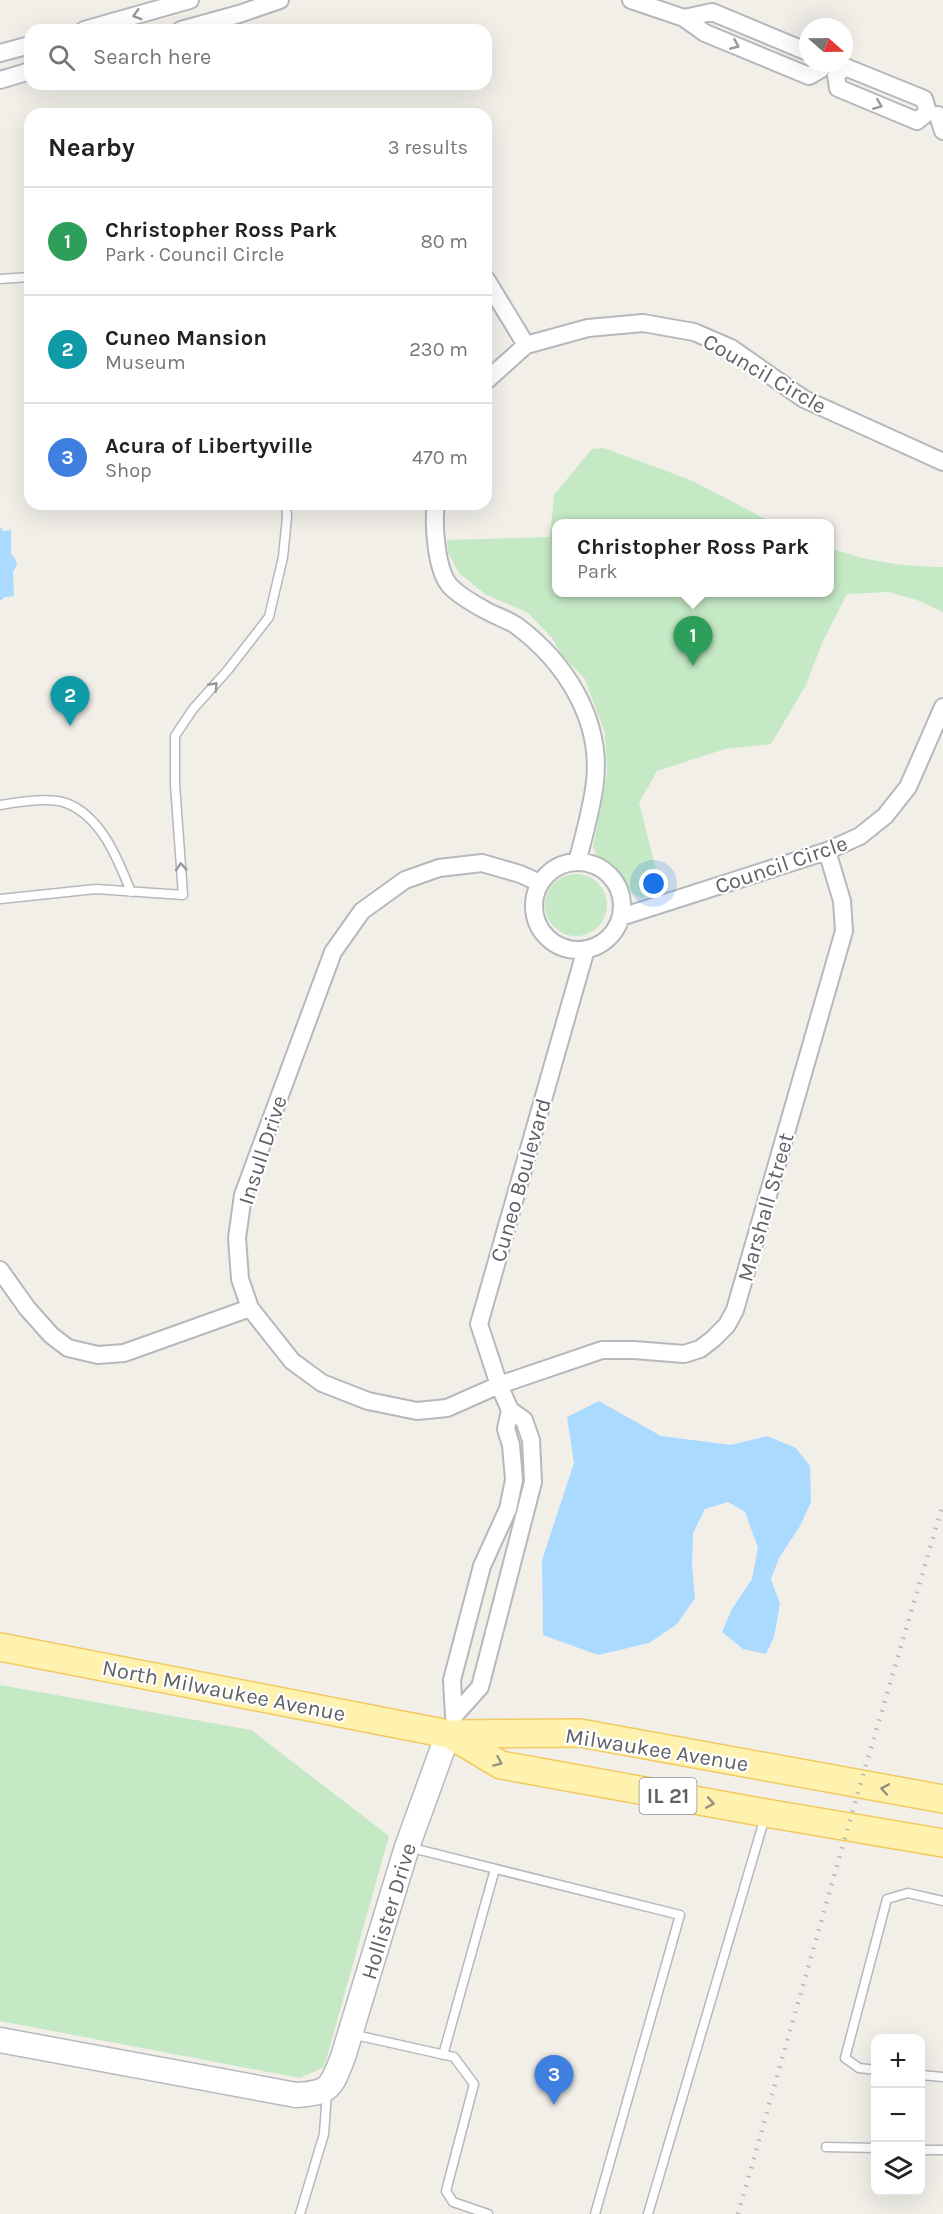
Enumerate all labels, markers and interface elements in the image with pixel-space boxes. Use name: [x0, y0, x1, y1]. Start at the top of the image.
one-way arrow: [132, 8, 142, 20]
north arrow: [799, 18, 853, 72]
search box: [24, 24, 492, 90]
one-way arrow: [729, 38, 740, 50]
icon: search: [45, 41, 78, 74]
text: Search here: [93, 44, 211, 70]
one-way arrow: [872, 98, 883, 110]
text: Nearby: [48, 132, 135, 163]
text: 3 results: [388, 136, 468, 159]
text: Christopher Ross Park: [105, 217, 337, 243]
text: 1: [64, 230, 71, 253]
text: 80 m: [420, 230, 468, 253]
text: Park · Council Circle: [105, 243, 284, 266]
text: Cuneo Mansion: [105, 325, 267, 351]
street label: Council Circle: [698, 328, 831, 420]
text: 2: [61, 338, 74, 361]
text: 230 m: [409, 338, 468, 361]
text: Museum: [105, 351, 186, 374]
text: Acura of Libertyville: [105, 433, 313, 459]
text: 3: [61, 446, 74, 469]
text: 470 m: [412, 446, 468, 469]
text: Shop: [105, 459, 152, 482]
popup: [552, 519, 834, 597]
text: Christopher Ross Park: [577, 534, 809, 560]
text: Park: [577, 560, 618, 583]
pin: 1: [674, 616, 712, 666]
pin: 2: [50, 676, 90, 726]
one-way arrow: [207, 682, 218, 692]
street label: Council Circle: [712, 830, 851, 900]
one-way arrow: [175, 863, 188, 872]
your location: [639, 869, 668, 898]
street label: Insull Drive: [233, 1092, 293, 1208]
street label: Cuneo Boulevard: [485, 1095, 557, 1265]
street label: Marshall Street: [732, 1130, 800, 1285]
street label: North Milwaukee Avenue: [100, 1655, 348, 1727]
street label: Milwaukee Avenue: [563, 1723, 750, 1777]
one-way arrow: [492, 1755, 503, 1767]
road number: IL 21: [640, 1778, 696, 1814]
one-way arrow: [881, 1783, 891, 1796]
one-way arrow: [705, 1796, 715, 1809]
street label: Hollister Drive: [356, 1840, 422, 1983]
map controls: [871, 2034, 925, 2196]
button: +: [871, 2034, 925, 2088]
pin: 3: [534, 2056, 574, 2105]
button: −: [871, 2088, 925, 2142]
button: layers: [871, 2142, 925, 2196]

